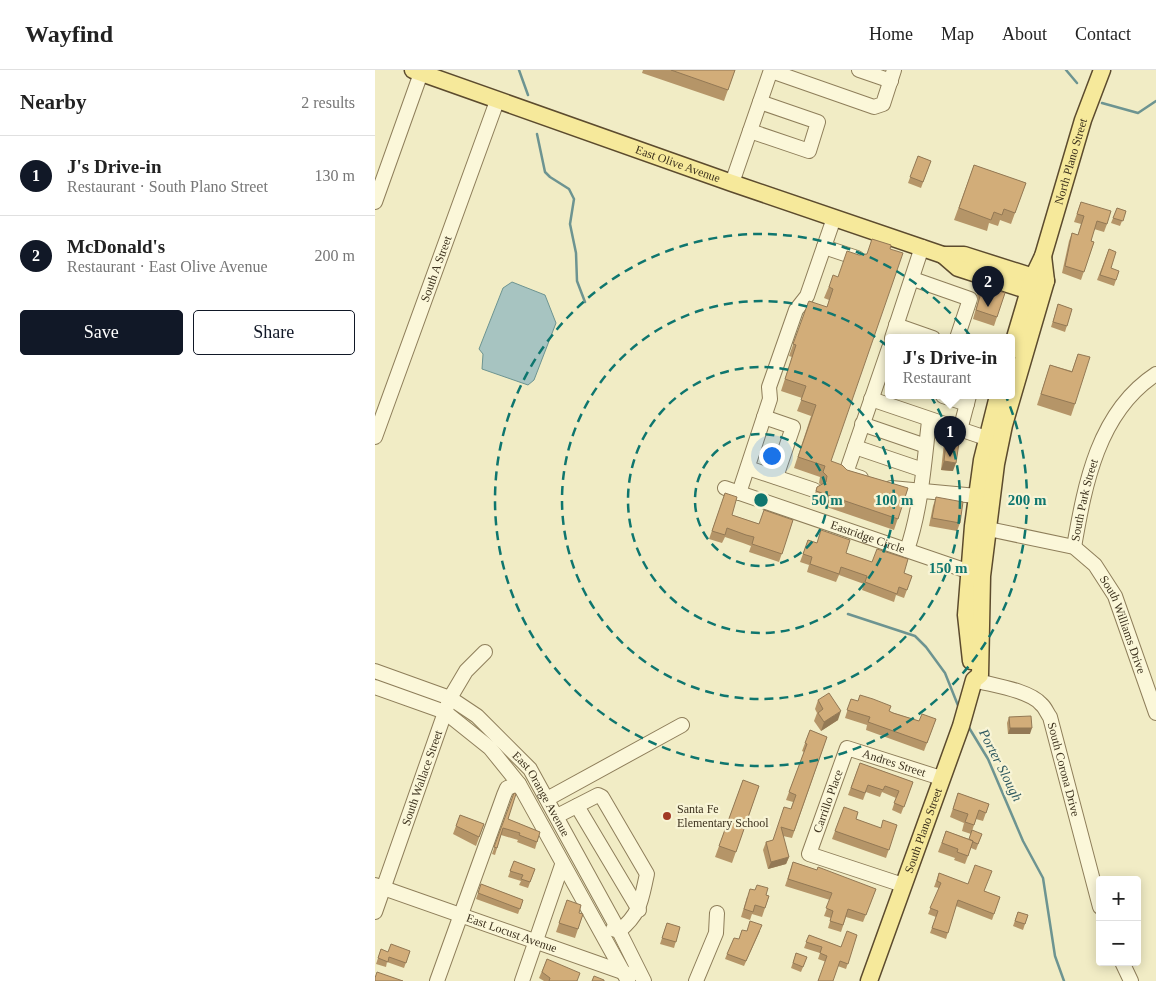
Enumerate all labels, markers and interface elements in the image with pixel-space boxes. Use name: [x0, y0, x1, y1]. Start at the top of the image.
text: Wayfind: [25, 21, 113, 47]
text: Home: [869, 24, 913, 44]
text: Map: [941, 24, 974, 44]
text: About: [1002, 24, 1047, 44]
text: Contact: [1075, 24, 1131, 44]
text: Nearby: [20, 90, 87, 114]
text: 2 results: [301, 94, 355, 111]
street label: North Plano Street: [1051, 116, 1090, 206]
street label: East Olive Avenue: [634, 142, 722, 185]
text: J's Drive-in: [67, 156, 161, 177]
text: 1: [32, 167, 40, 184]
text: 130 m: [315, 167, 355, 184]
text: Restaurant · South Plano Street: [67, 178, 268, 195]
street label: South A Street: [418, 233, 455, 304]
text: McDonald's: [67, 236, 165, 257]
text: 2: [32, 247, 40, 264]
text: 200 m: [315, 247, 355, 264]
text: Restaurant · East Olive Avenue: [67, 258, 268, 275]
pin: 2: [972, 266, 1004, 307]
button: Save: [20, 310, 183, 355]
button: Share: [193, 310, 355, 355]
popup: [885, 334, 1015, 399]
text: J's Drive-in: [903, 347, 997, 368]
text: Restaurant: [903, 369, 971, 386]
pin: 1: [934, 416, 966, 457]
your location: [759, 443, 785, 469]
street label: South Park Street: [1068, 456, 1101, 542]
centre of rings: [752, 491, 770, 509]
text: 50 m: [811, 492, 843, 508]
text: 100 m: [875, 492, 914, 508]
text: 200 m: [1008, 492, 1047, 508]
street label: Eastridge Circle: [829, 518, 907, 556]
text: 150 m: [929, 560, 968, 576]
street label: South Williams Drive: [1097, 573, 1149, 675]
street label: South Corona Drive: [1045, 721, 1083, 818]
water label: Porter Slough: [975, 726, 1025, 804]
street label: South Wallace Street: [399, 728, 445, 828]
street label: Andres Street: [861, 746, 928, 780]
street label: East Orange Avenue: [509, 748, 573, 839]
street label: Carrillo Place: [810, 768, 846, 835]
street label: South Plano Street: [902, 785, 945, 875]
place label: Santa Fe Elementary School: [677, 802, 769, 830]
marker: Santa Fe Elementary School: [661, 810, 673, 822]
map controls: [1096, 876, 1141, 966]
button: +: [1096, 876, 1141, 921]
street label: East Locust Avenue: [465, 911, 559, 955]
button: −: [1096, 921, 1141, 966]

